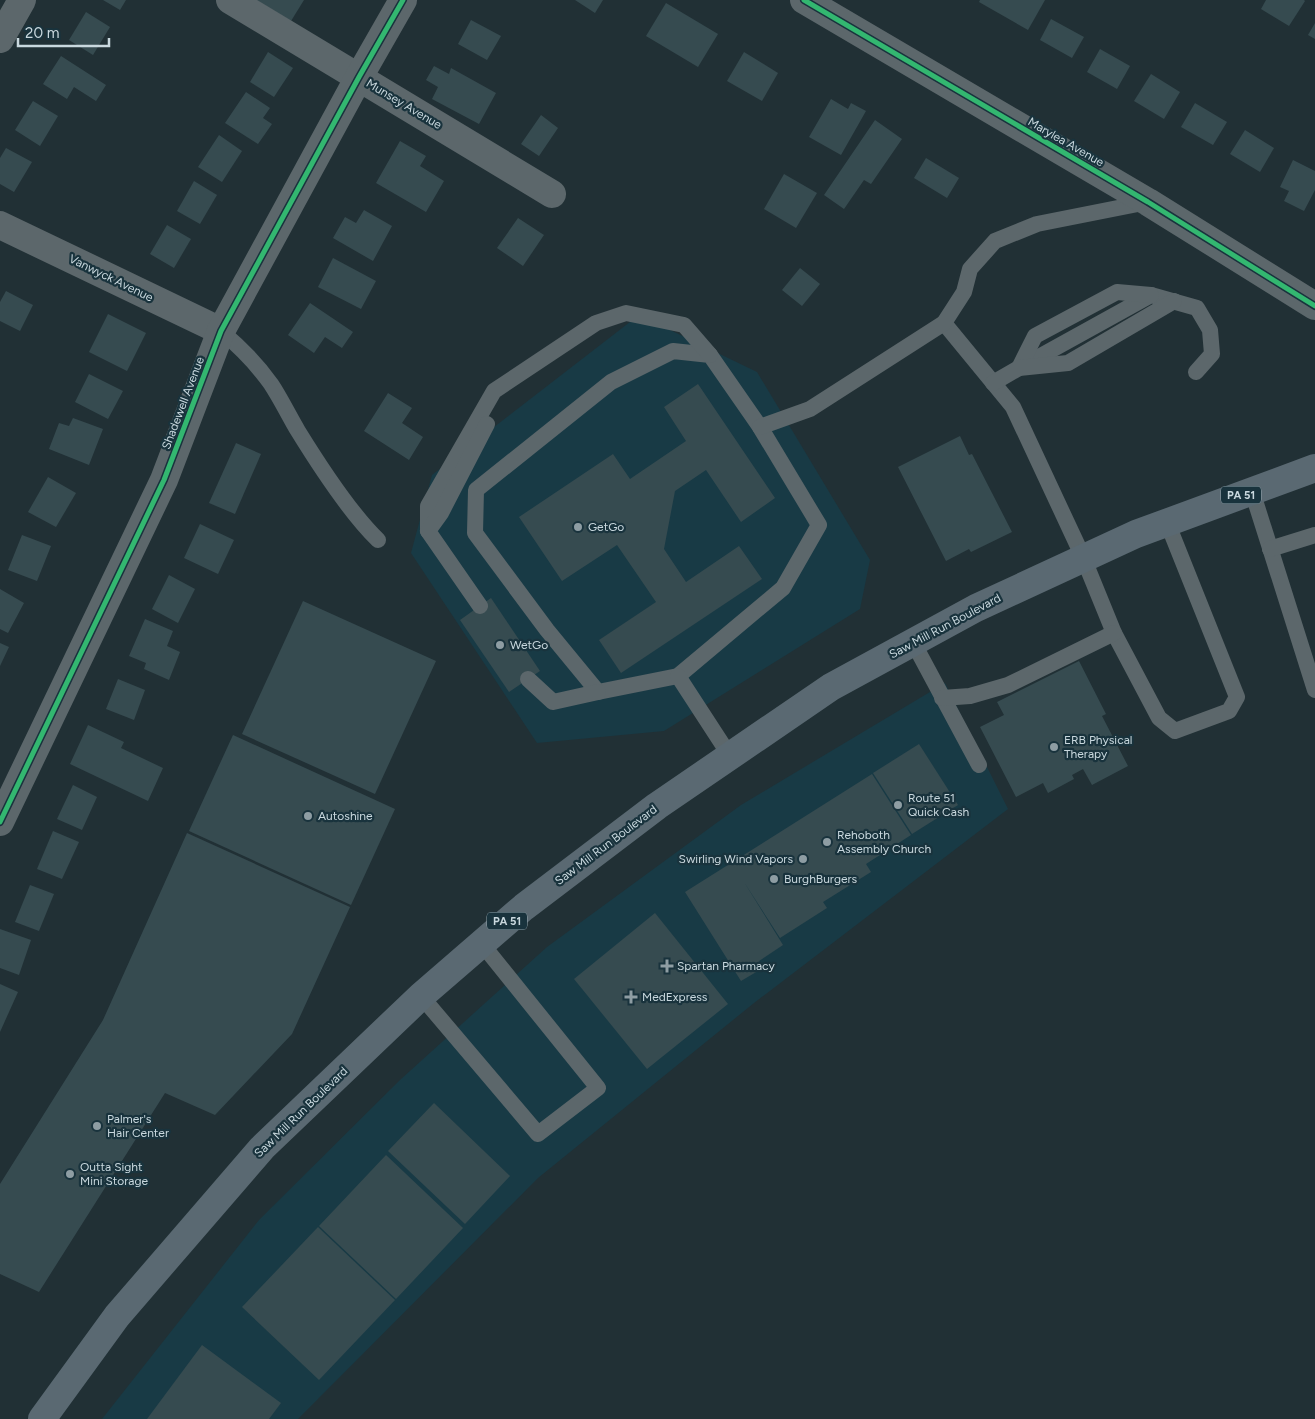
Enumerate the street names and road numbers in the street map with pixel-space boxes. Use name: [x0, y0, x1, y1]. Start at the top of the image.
street label: Munsey Avenue: [364, 76, 445, 132]
street label: Marylea Avenue: [1025, 115, 1107, 170]
street label: Vanwyck Avenue: [67, 252, 156, 305]
street label: Shadewell Avenue: [159, 354, 207, 451]
road number: PA 51: [1221, 486, 1261, 504]
street label: Saw Mill Run Boulevard: [887, 591, 1003, 661]
street label: Saw Mill Run Boulevard: [552, 802, 660, 888]
road number: PA 51: [487, 912, 527, 929]
street label: Saw Mill Run Boulevard: [251, 1064, 351, 1160]

